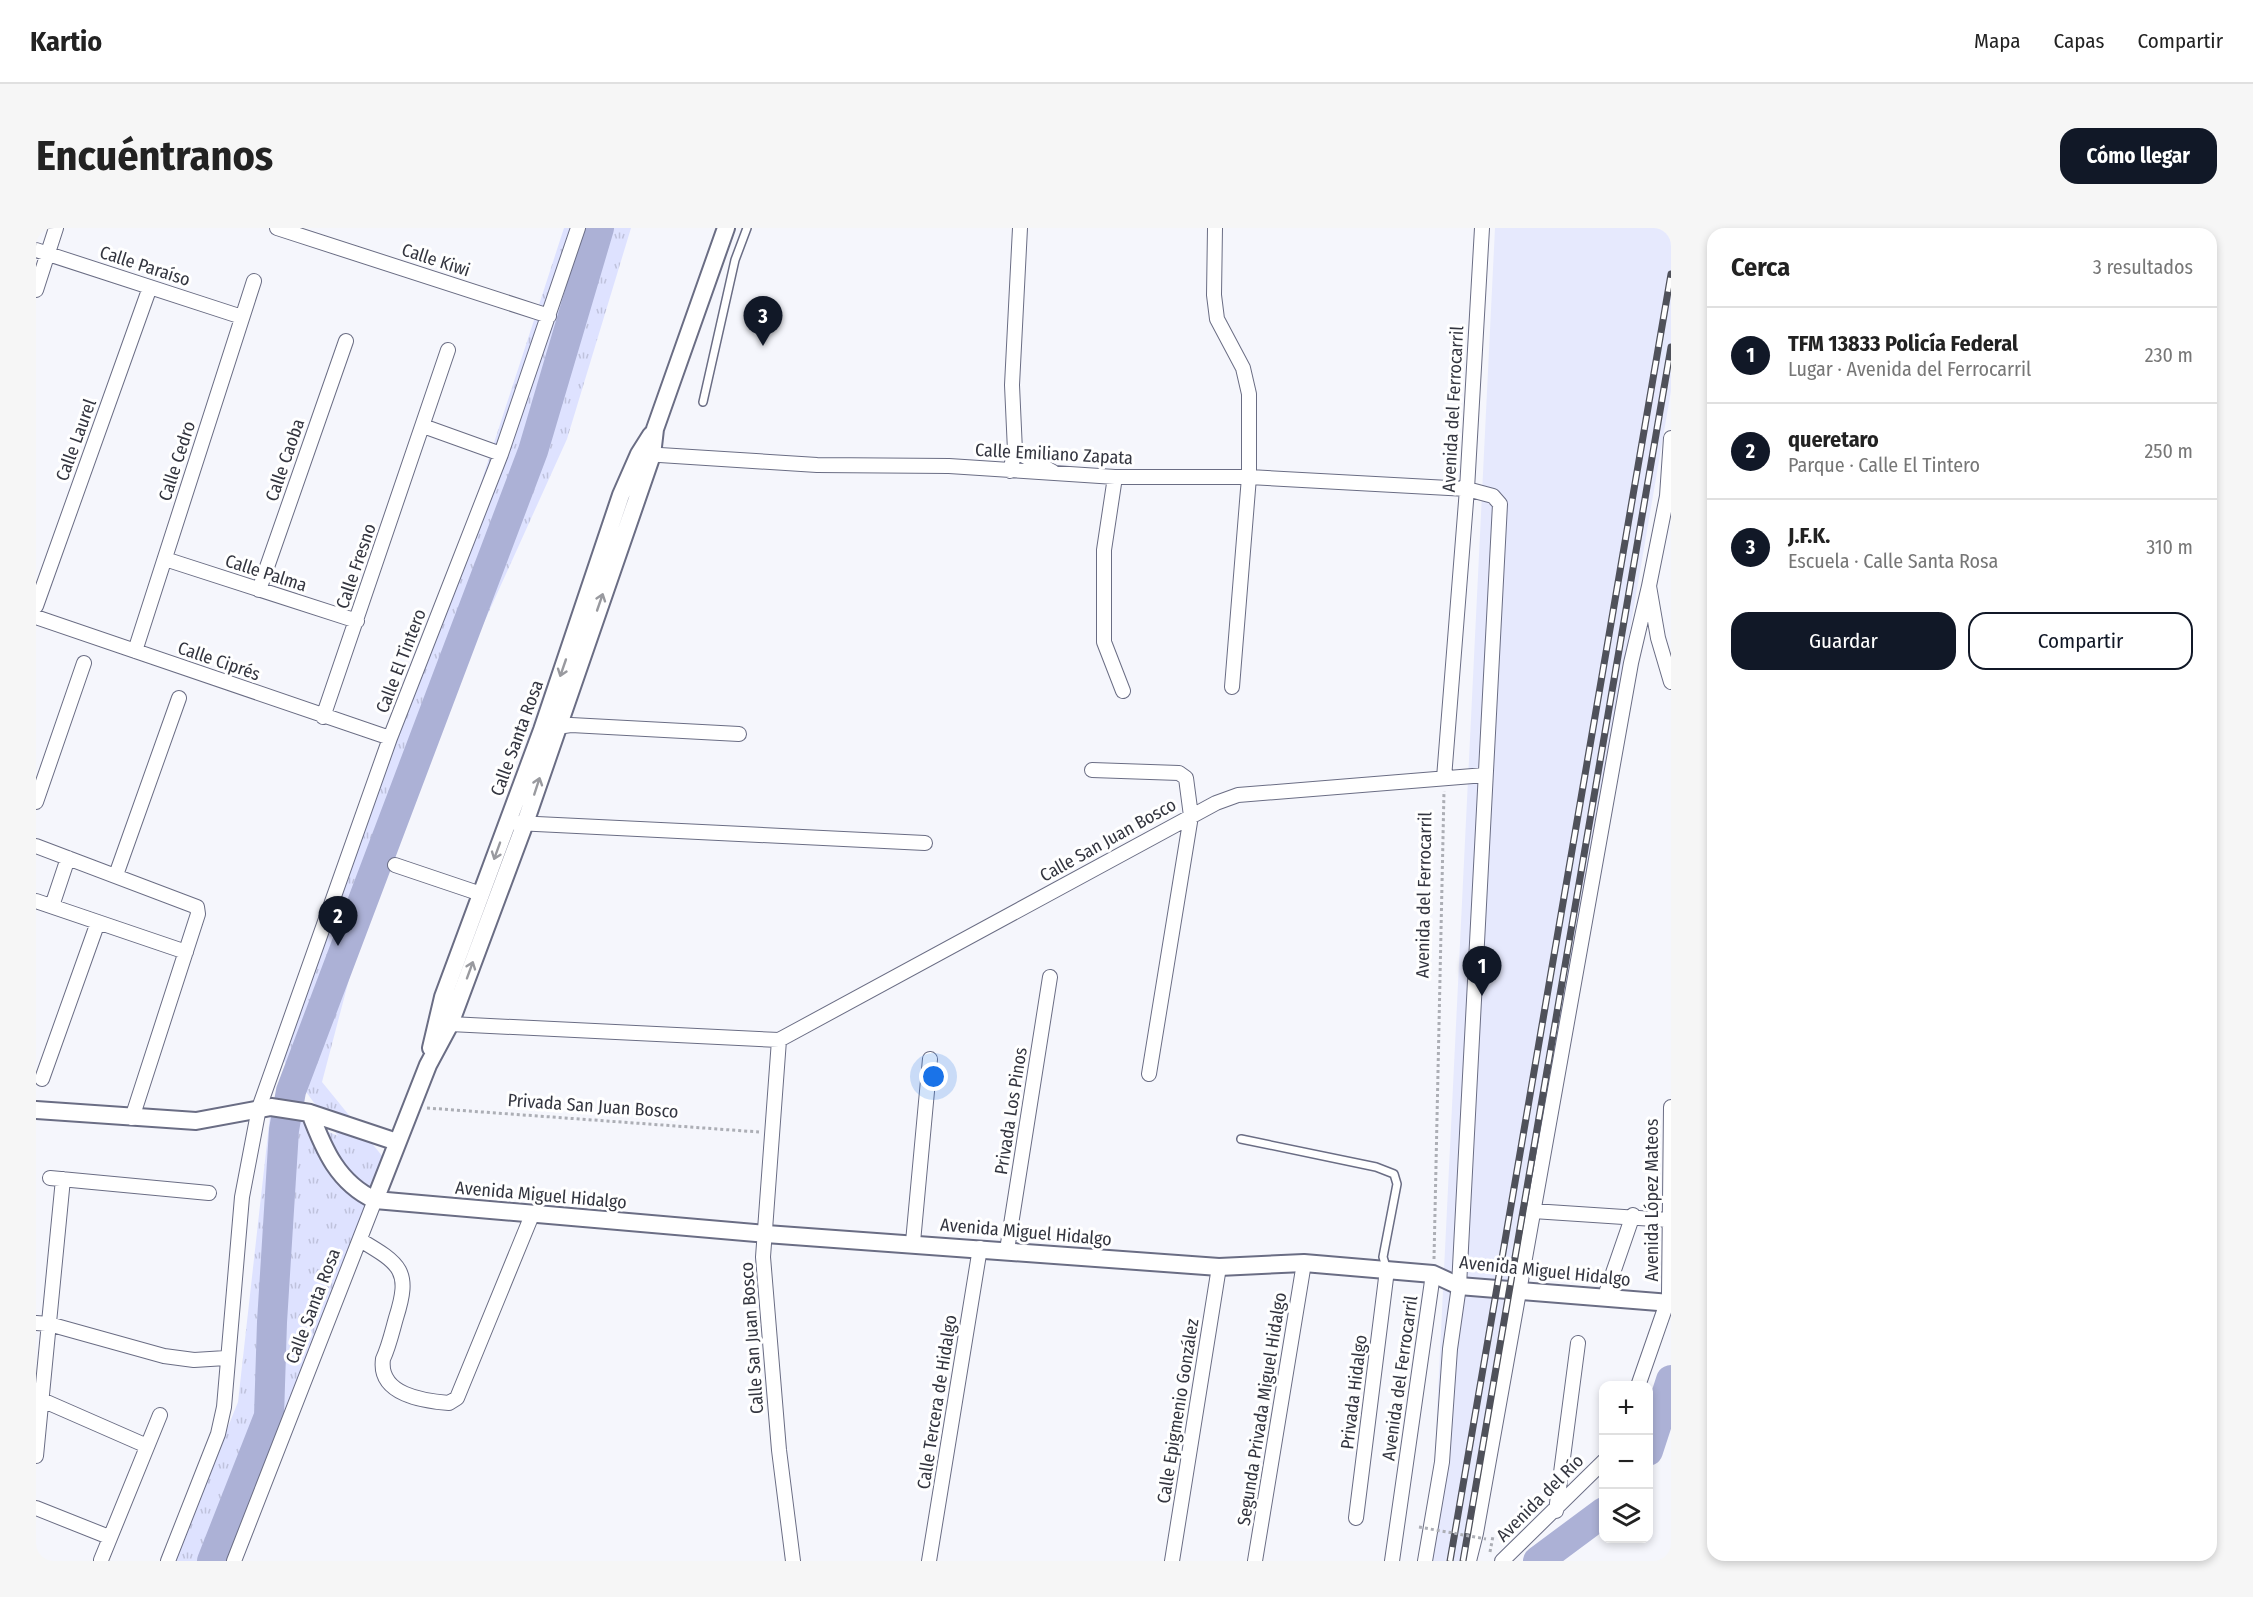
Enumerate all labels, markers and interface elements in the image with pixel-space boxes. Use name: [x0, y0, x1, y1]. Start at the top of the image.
text: Kartio: [30, 25, 102, 58]
text: Mapa: [1974, 28, 2021, 54]
text: Capas: [2054, 28, 2104, 54]
text: Compartir: [2137, 28, 2223, 54]
button: Cómo llegar: [2060, 128, 2217, 184]
text: Encuéntranos: [36, 131, 273, 181]
street label: Calle Kiwi: [399, 239, 473, 281]
street label: Calle Paraíso: [97, 241, 193, 291]
text: Cerca: [1731, 252, 1790, 283]
text: 3 resultados: [2093, 255, 2193, 279]
pin: 3: [744, 296, 782, 346]
street label: Avenida del Ferrocarril: [1438, 325, 1468, 493]
text: TFM 13833 Policía Federal: [1788, 330, 2018, 357]
text: 1: [1746, 343, 1755, 367]
text: 230 m: [2145, 343, 2193, 367]
text: Lugar · Avenida del Ferrocarril: [1788, 357, 2031, 381]
street label: Calle Laurel: [51, 396, 101, 484]
street label: Calle Caoba: [261, 416, 309, 504]
street label: Calle Cedro: [154, 418, 200, 504]
text: queretaro: [1788, 426, 1879, 453]
street label: Calle Emiliano Zapata: [975, 439, 1134, 469]
text: 2: [1746, 439, 1755, 463]
text: 250 m: [2145, 439, 2193, 463]
text: Parque · Calle El Tintero: [1788, 453, 1980, 477]
street label: Calle Fresno: [331, 520, 381, 612]
text: J.F.K.: [1788, 522, 1830, 549]
text: 3: [1746, 535, 1755, 559]
text: 310 m: [2146, 535, 2193, 559]
street label: Calle Palma: [222, 549, 310, 597]
text: Escuela · Calle Santa Rosa: [1788, 549, 1998, 573]
one-way arrow: [595, 593, 606, 612]
street label: Calle El Tintero: [371, 606, 431, 716]
button: Guardar: [1731, 612, 1956, 670]
button: Compartir: [1968, 612, 2193, 670]
street label: Calle Ciprés: [175, 637, 263, 685]
one-way arrow: [556, 658, 567, 677]
street label: Calle Santa Rosa: [486, 677, 548, 799]
one-way arrow: [532, 777, 543, 796]
street label: Calle San Juan Bosco: [1036, 793, 1180, 887]
street label: Avenida del Ferrocarril: [1412, 811, 1436, 978]
one-way arrow: [490, 841, 501, 860]
pin: 2: [318, 896, 358, 946]
pin: 1: [1462, 946, 1502, 996]
one-way arrow: [466, 961, 477, 979]
street label: Privada Los Pinos: [990, 1045, 1032, 1176]
your location: [919, 1062, 948, 1091]
street label: Privada San Juan Bosco: [507, 1089, 679, 1123]
street label: Avenida López Mateos: [1641, 1118, 1663, 1282]
street label: Avenida Miguel Hidalgo: [454, 1177, 628, 1213]
street label: Avenida Miguel Hidalgo: [939, 1214, 1113, 1250]
street label: Calle Santa Rosa: [281, 1245, 345, 1367]
street label: Avenida Miguel Hidalgo: [1458, 1251, 1632, 1291]
street label: Calle San Juan Bosco: [736, 1261, 768, 1415]
street label: Segunda Privada Miguel Hidalgo: [1233, 1291, 1291, 1527]
street label: Avenida del Ferrocarril: [1378, 1294, 1423, 1462]
street label: Calle Tercera de Hidalgo: [912, 1313, 962, 1491]
street label: Calle Epigmenio González: [1153, 1317, 1203, 1505]
street label: Privada Hidalgo: [1336, 1333, 1372, 1451]
map controls: [1599, 1381, 1653, 1543]
button: +: [1599, 1381, 1653, 1435]
button: −: [1599, 1435, 1653, 1489]
street label: Avenida del Río: [1492, 1450, 1588, 1546]
button: layers: [1599, 1489, 1653, 1543]

